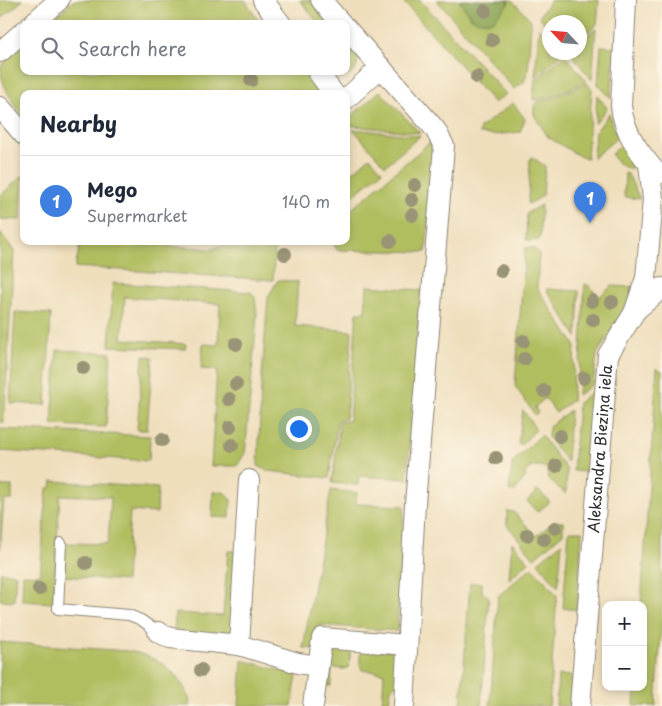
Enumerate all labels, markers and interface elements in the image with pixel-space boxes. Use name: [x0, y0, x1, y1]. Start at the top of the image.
north arrow: [542, 15, 587, 60]
search box: [20, 20, 350, 75]
icon: search: [38, 34, 66, 62]
text: Search here: [78, 34, 187, 62]
text: Nearby: [40, 107, 117, 139]
text: Mego: [87, 175, 137, 203]
pin: 1: [574, 182, 606, 223]
text: 1: [52, 189, 60, 213]
text: 140 m: [282, 189, 330, 213]
text: Supermarket: [87, 203, 187, 227]
street label: Aleksandra Bieziņa iela: [581, 363, 617, 534]
your location: [286, 416, 312, 442]
map controls: [602, 601, 647, 691]
button: +: [602, 601, 647, 646]
button: −: [602, 646, 647, 691]

